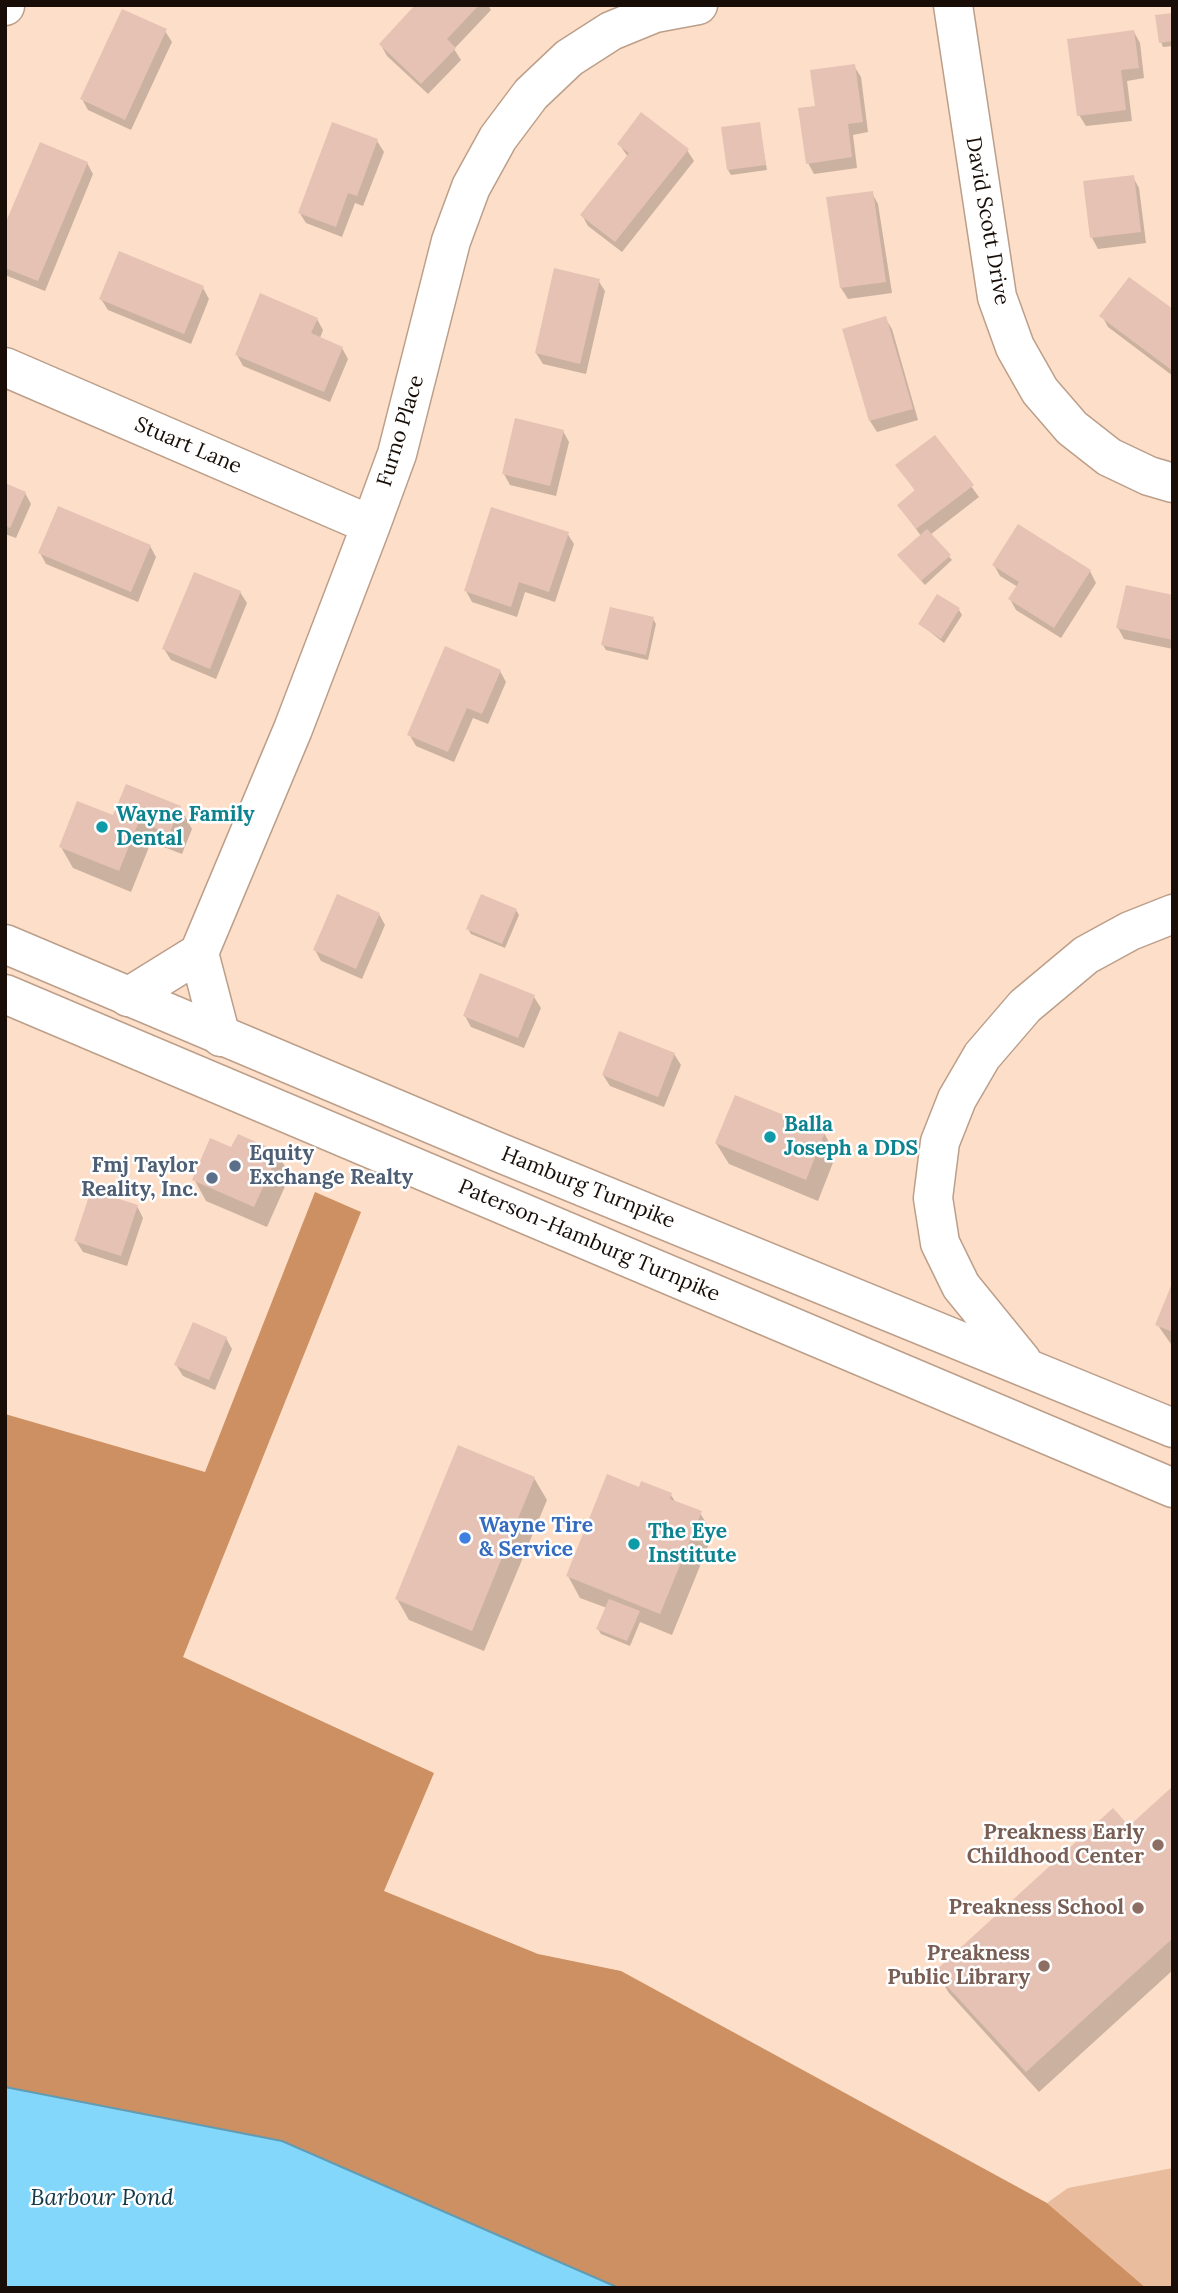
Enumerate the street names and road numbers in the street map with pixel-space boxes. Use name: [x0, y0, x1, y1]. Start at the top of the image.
street label: David Scott Drive: [960, 135, 1014, 307]
street label: Furno Place: [372, 372, 430, 490]
street label: Stuart Lane: [131, 412, 245, 480]
street label: Hamburg Turnpike: [497, 1142, 679, 1234]
street label: Paterson-Hamburg Turnpike: [454, 1174, 724, 1308]

